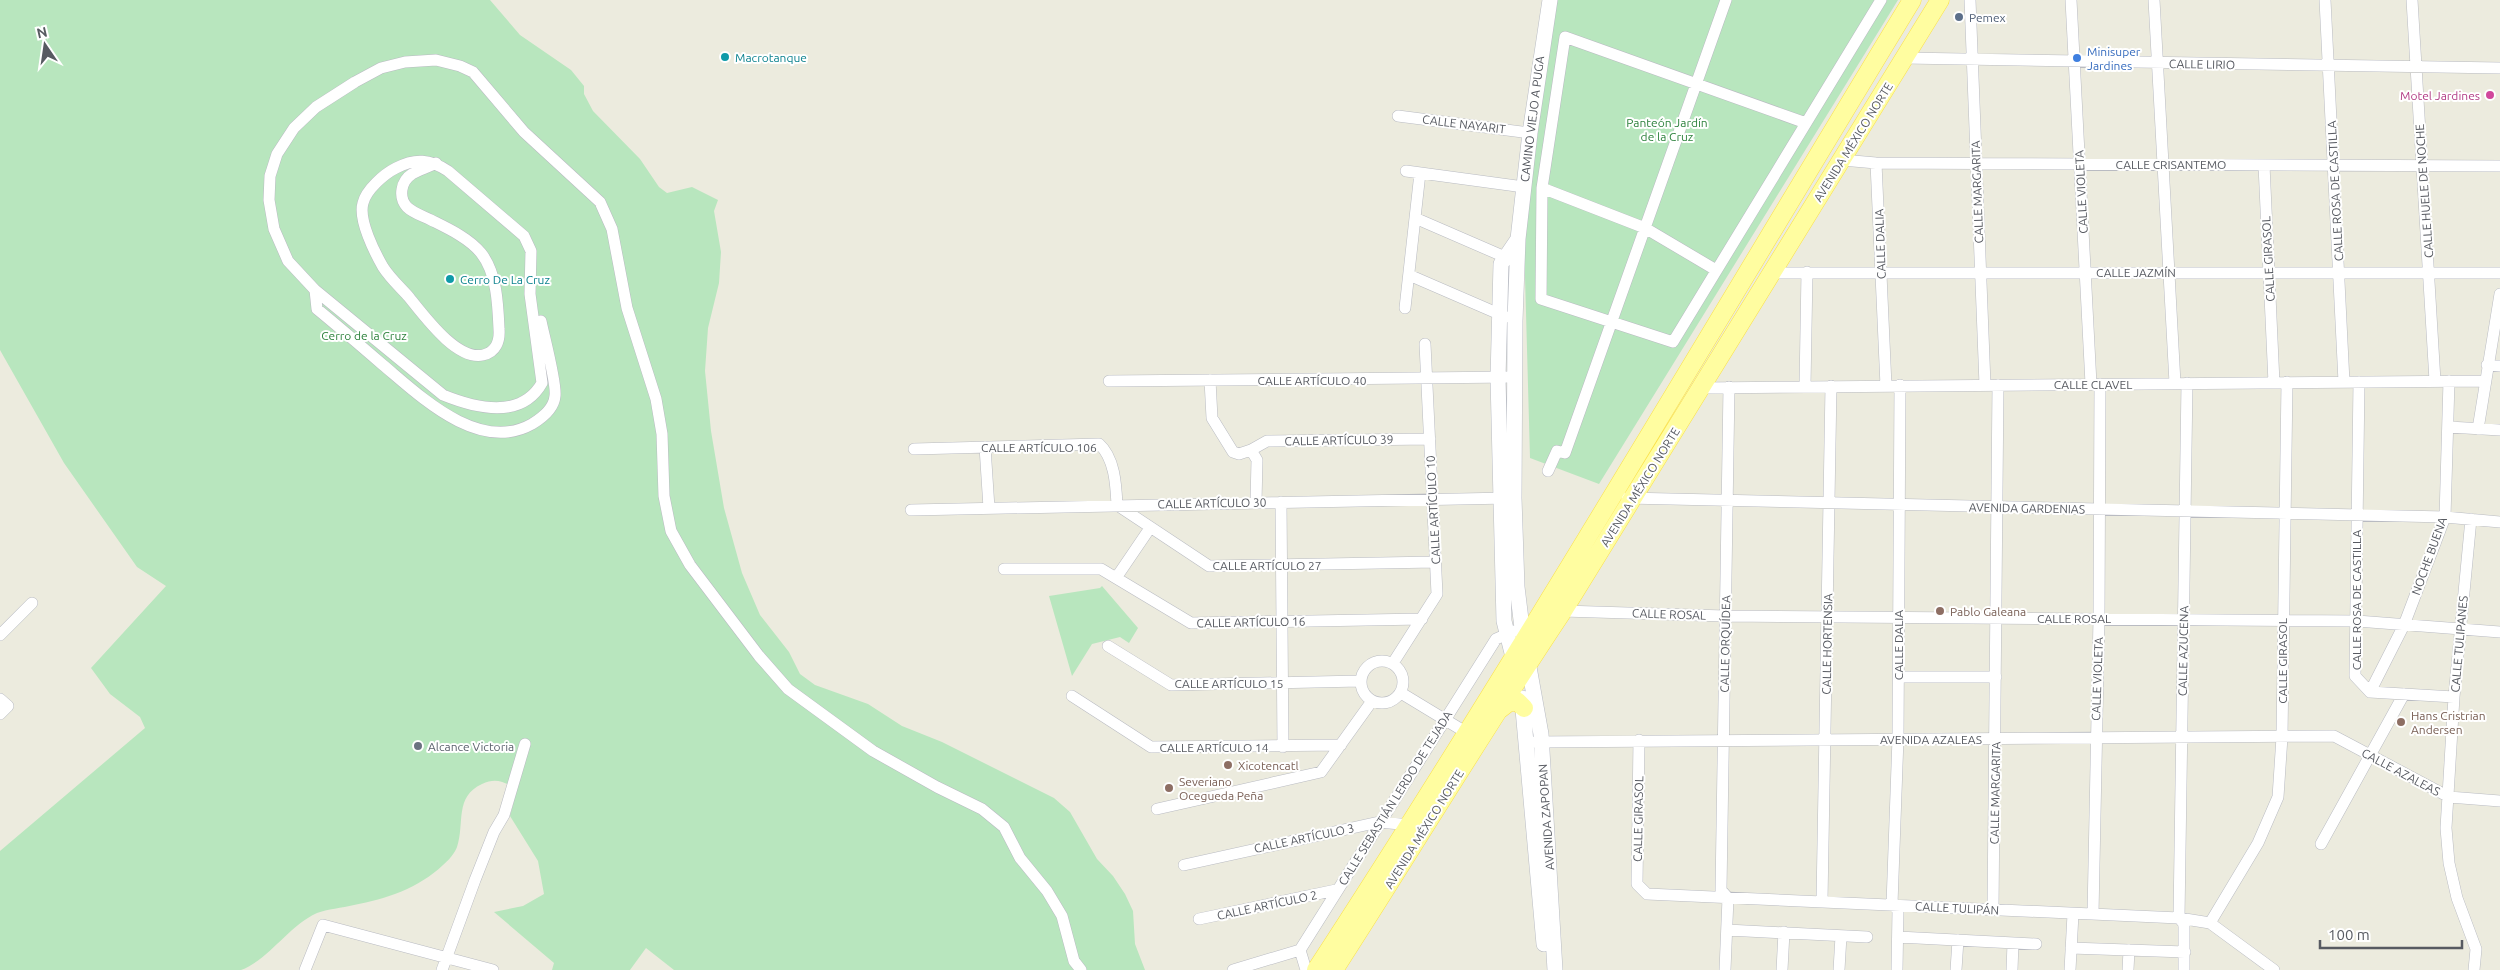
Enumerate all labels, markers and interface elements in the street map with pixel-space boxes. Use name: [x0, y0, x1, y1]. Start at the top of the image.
marker: Pemex: [1953, 11, 1965, 23]
place label: Pemex: [1969, 11, 2006, 24]
north arrow: [20, 20, 70, 70]
text: N: [35, 23, 49, 41]
place label: Minisuper Jardines: [2087, 45, 2141, 72]
marker: Macrotanque: [719, 51, 731, 63]
place label: Macrotanque: [735, 51, 807, 64]
marker: Minisuper Jardines: [2071, 52, 2083, 64]
street label: CAMINO VIEJO A PUGA: [1518, 55, 1546, 183]
street label: CALLE LIRIO: [2169, 57, 2235, 71]
street label: AVENIDA MÉXICO NORTE: [1811, 80, 1895, 204]
place label: Motel Jardines: [2400, 89, 2480, 102]
marker: Motel Jardines: [2484, 89, 2496, 101]
street label: CALLE NAYARIT: [1422, 112, 1507, 136]
park label: Panteón Jardín de la Cruz: [1626, 116, 1708, 143]
street label: CALLE ROSA DE CASTILLA: [2325, 120, 2345, 262]
street label: CALLE HUELE DE NOCHE: [2413, 123, 2435, 258]
street label: CALLE MARGARITA: [1969, 140, 1985, 244]
street label: CALLE VIOLETA: [2072, 150, 2090, 234]
street label: CALLE CRISANTEMO: [2116, 158, 2226, 171]
street label: CALLE DALIA: [1872, 208, 1888, 279]
street label: CALLE GIRASOL: [2259, 216, 2277, 302]
street label: CALLE JAZMÍN: [2096, 266, 2176, 279]
marker: Cerro De La Cruz: [444, 273, 456, 285]
place label: Cerro De La Cruz: [460, 273, 550, 286]
park label: Cerro de la Cruz: [321, 329, 407, 342]
street label: CALLE ARTÍCULO 40: [1257, 374, 1367, 387]
street label: CALLE CLAVEL: [2054, 378, 2132, 391]
street label: AVENIDA MÉXICO NORTE: [1598, 425, 1682, 549]
street label: CALLE ARTÍCULO 39: [1284, 433, 1394, 447]
street label: CALLE ARTÍCULO 106: [981, 441, 1097, 454]
street label: CALLE ARTÍCULO 10: [1424, 455, 1442, 565]
street label: CALLE ARTÍCULO 30: [1157, 496, 1267, 510]
street label: AVENIDA GARDENIAS: [1969, 500, 2085, 516]
street label: NOCHE BUENA: [2409, 515, 2449, 597]
street label: CALLE ROSA DE CASTILLA: [2350, 529, 2363, 670]
street label: CALLE ARTÍCULO 27: [1212, 559, 1322, 572]
street label: CALLE HORTENSIA: [1820, 593, 1834, 695]
street label: CALLE ORQUÍDEA: [1718, 595, 1732, 693]
street label: CALLE TULIPANES: [2448, 595, 2470, 693]
marker: Pablo Galeana: [1934, 605, 1946, 617]
place label: Pablo Galeana: [1950, 605, 2026, 618]
street label: CALLE AZUCENA: [2176, 605, 2190, 696]
street label: CALLE ROSAL: [1632, 606, 1706, 622]
street label: CALLE DALIA: [1892, 610, 1905, 680]
street label: CALLE ROSAL: [2037, 612, 2111, 625]
street label: CALLE ARTÍCULO 16: [1196, 615, 1306, 629]
street label: CALLE GIRASOL: [2276, 618, 2289, 704]
street label: CALLE VIOLETA: [2089, 637, 2105, 721]
street label: CALLE ARTÍCULO 15: [1174, 677, 1284, 690]
street label: CALLE SEBASTIÁN LERDO DE TEJADA: [1336, 708, 1454, 888]
place label: Hans Cristrian Andersen: [2411, 709, 2486, 736]
marker: Hans Cristrian Andersen: [2395, 716, 2407, 728]
street label: AVENIDA AZALEAS: [1880, 733, 1982, 746]
marker: Alcance Victoria: [412, 740, 424, 752]
place label: Alcance Victoria: [428, 740, 514, 753]
street label: CALLE ARTÍCULO 14: [1159, 741, 1269, 754]
street label: CALLE MARGARITA: [1988, 741, 2002, 845]
street label: CALLE AZALEAS: [2359, 746, 2443, 798]
marker: Xicotencatl: [1222, 759, 1234, 771]
place label: Xicotencatl: [1238, 759, 1299, 772]
street label: AVENIDA ZAPOPAN: [1536, 763, 1556, 871]
street label: AVENIDA MÉXICO NORTE: [1382, 767, 1466, 891]
place label: Severiano Ocegueda Peña: [1179, 775, 1263, 802]
street label: CALLE GIRASOL: [1631, 776, 1645, 862]
marker: Severiano Ocegueda Peña: [1163, 782, 1175, 794]
street label: CALLE ARTÍCULO 3: [1253, 821, 1355, 855]
street label: CALLE ARTÍCULO 2: [1216, 888, 1318, 922]
street label: CALLE TULIPÁN: [1915, 899, 1999, 917]
scale bar: [2320, 918, 2462, 950]
text: 100 m: [2328, 926, 2370, 943]

